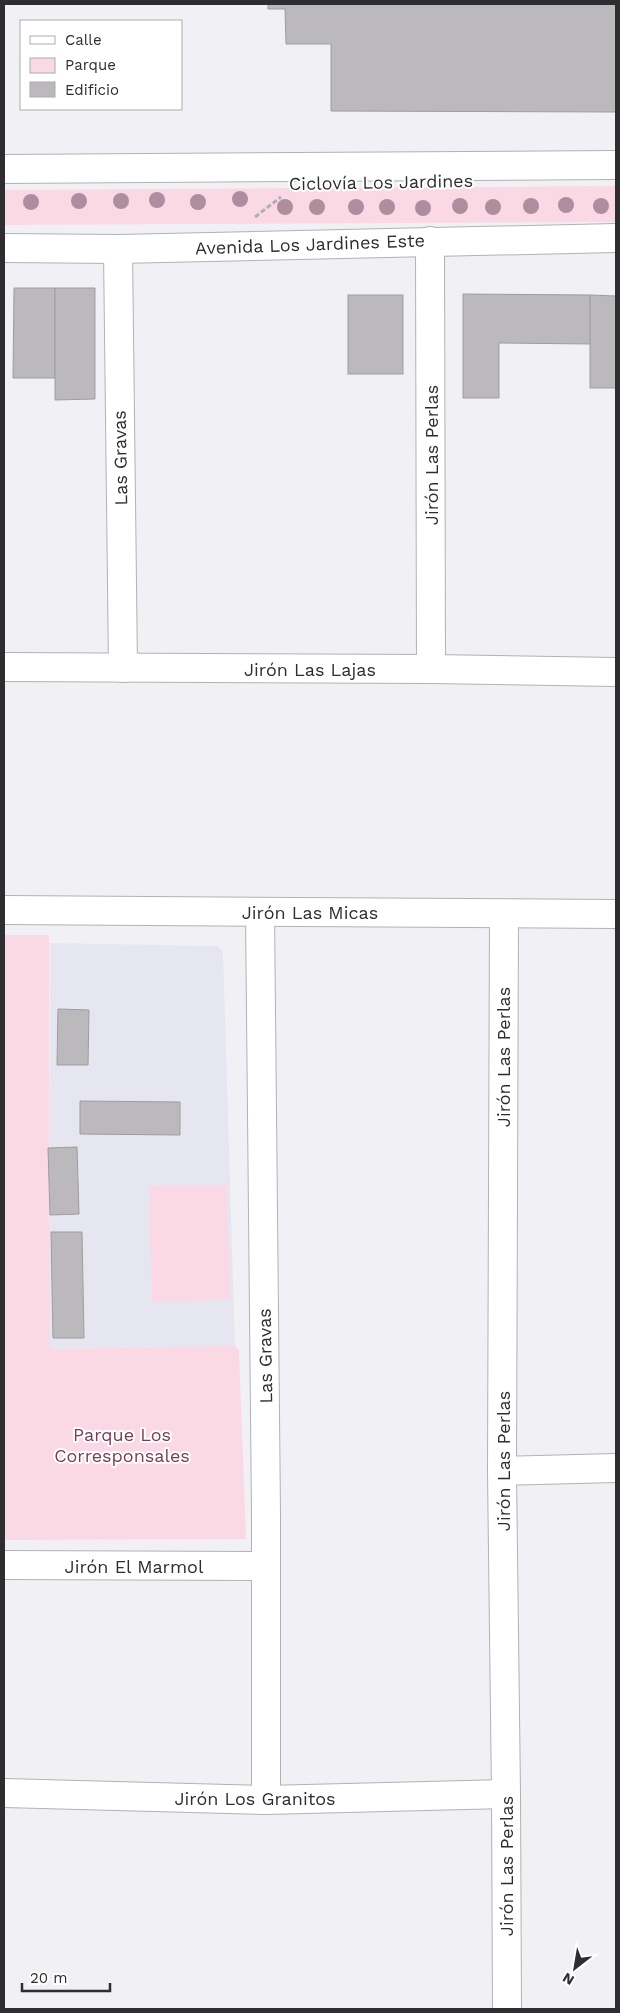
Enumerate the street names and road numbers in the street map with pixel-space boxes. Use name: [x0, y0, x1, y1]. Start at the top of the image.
street label: Ciclovía Los Jardines: [289, 170, 473, 194]
street label: Avenida Los Jardines Este: [195, 229, 425, 259]
street label: Jirón Las Perlas: [421, 385, 442, 525]
street label: Las Gravas: [109, 410, 131, 506]
street label: Jirón Las Lajas: [244, 659, 376, 680]
street label: Jirón Las Micas: [242, 902, 378, 923]
street label: Jirón Las Perlas: [493, 987, 514, 1127]
street label: Las Gravas: [254, 1308, 276, 1404]
street label: Jirón Las Perlas: [493, 1391, 514, 1531]
street label: Jirón El Marmol: [65, 1556, 204, 1577]
street label: Jirón Los Granitos: [174, 1788, 336, 1809]
street label: Jirón Las Perlas: [496, 1796, 517, 1936]

